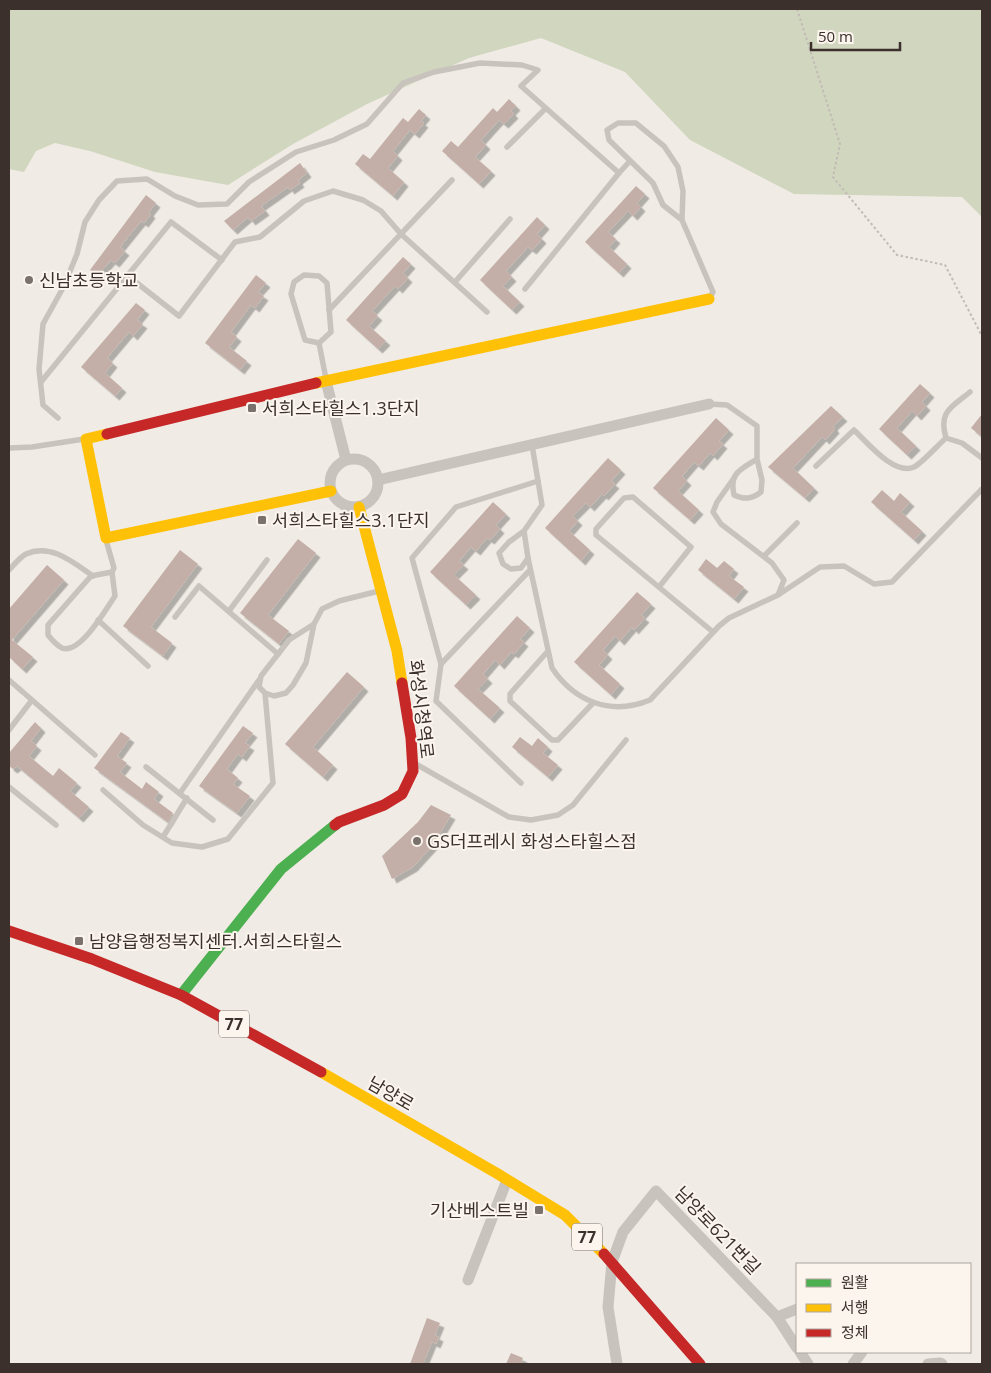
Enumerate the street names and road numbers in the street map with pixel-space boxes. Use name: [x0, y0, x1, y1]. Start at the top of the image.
street label: 화성시청역로: [404, 658, 440, 760]
road number: 77: [219, 1011, 249, 1038]
street label: 남양로: [363, 1070, 419, 1116]
street label: 남양로621번길: [670, 1181, 766, 1279]
road number: 77: [572, 1224, 602, 1250]

